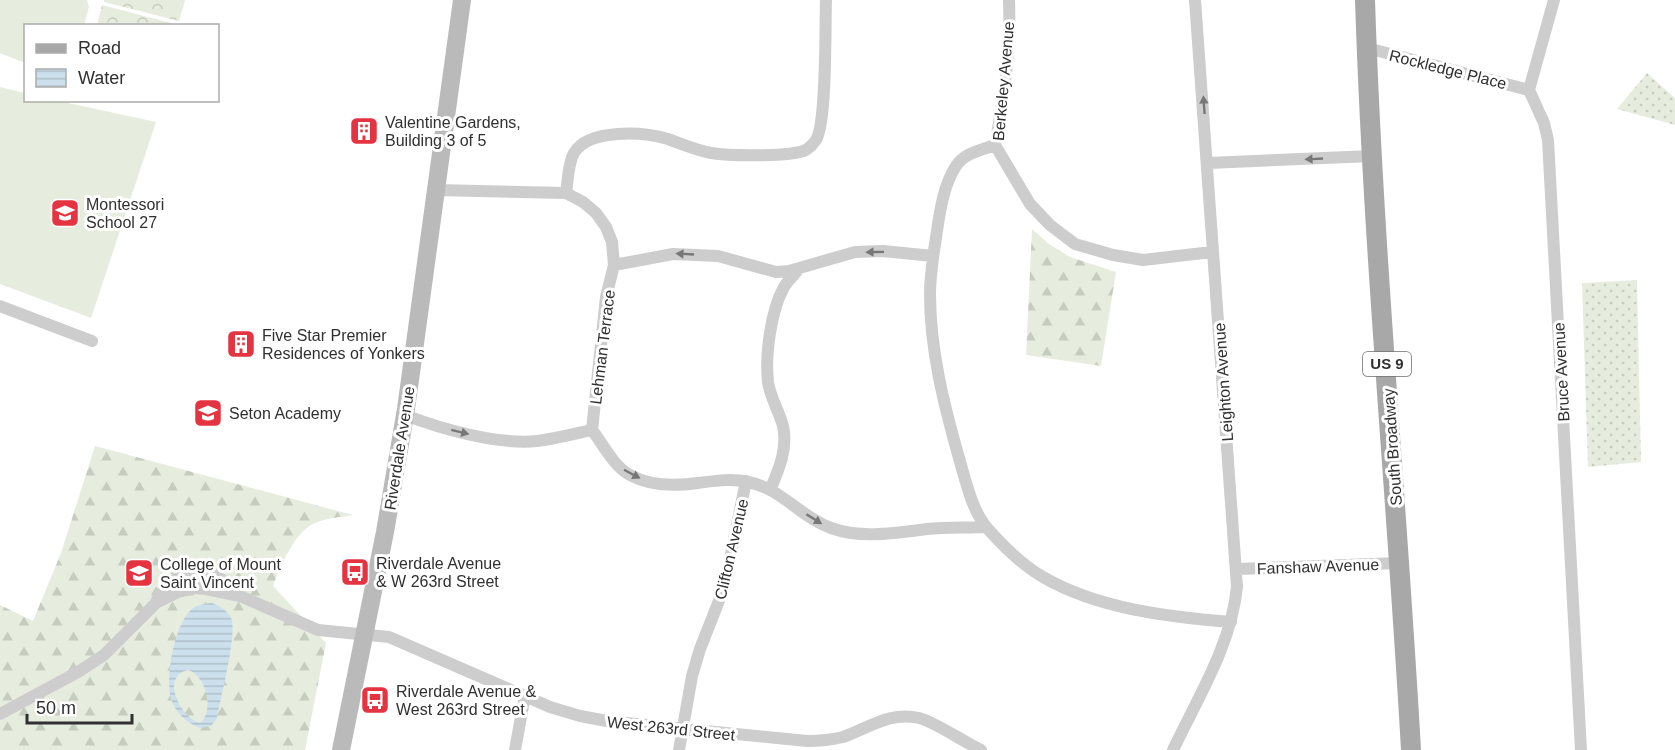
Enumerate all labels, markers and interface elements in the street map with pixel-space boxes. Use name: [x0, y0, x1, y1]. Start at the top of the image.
street label: Berkeley Avenue: [990, 21, 1017, 141]
legend: [24, 24, 219, 102]
text: Road: [78, 38, 121, 58]
street label: Rockledge Place: [1388, 47, 1508, 92]
text: Water: [78, 68, 125, 88]
one-way arrow: [1199, 96, 1208, 115]
place label: Valentine Gardens, Building 3 of 5: [385, 114, 521, 149]
building icon: Valentine Gardens, Building 3 of 5: [348, 115, 380, 147]
one-way arrow: [1304, 154, 1323, 163]
place label: Montessori School 27: [86, 196, 164, 231]
school or university icon: Montessori School 27: [49, 197, 81, 229]
one-way arrow: [866, 247, 885, 256]
one-way arrow: [676, 250, 695, 259]
street label: Lehman Terrace: [587, 289, 618, 405]
street label: Leighton Avenue: [1211, 322, 1236, 442]
street label: Bruce Avenue: [1550, 322, 1573, 422]
place label: Five Star Premier Residences of Yonkers: [262, 327, 425, 362]
building icon: Five Star Premier Residences of Yonkers: [225, 328, 257, 360]
road number: US 9: [1363, 352, 1411, 376]
street label: Riverdale Avenue: [381, 385, 418, 511]
street label: South Broadway: [1380, 388, 1405, 506]
school or university icon: Seton Academy: [192, 397, 224, 429]
place label: Seton Academy: [229, 405, 341, 422]
one-way arrow: [452, 428, 470, 437]
one-way arrow: [624, 470, 641, 479]
street label: Clifton Avenue: [712, 497, 751, 601]
one-way arrow: [806, 514, 822, 525]
place label: Riverdale Avenue & W 263rd Street: [376, 555, 501, 590]
place label: College of Mount Saint Vincent: [160, 556, 282, 591]
bus stop icon: Riverdale Avenue & W 263rd Street: [339, 556, 371, 588]
street label: Fanshaw Avenue: [1257, 556, 1380, 577]
school or university icon: College of Mount Saint Vincent: [123, 557, 155, 589]
place label: Riverdale Avenue & West 263rd Street: [396, 683, 537, 718]
bus stop icon: Riverdale Avenue & West 263rd Street: [359, 684, 391, 716]
scale bar: [27, 687, 132, 725]
text: 50 m: [36, 698, 76, 718]
street label: West 263rd Street: [606, 713, 736, 744]

